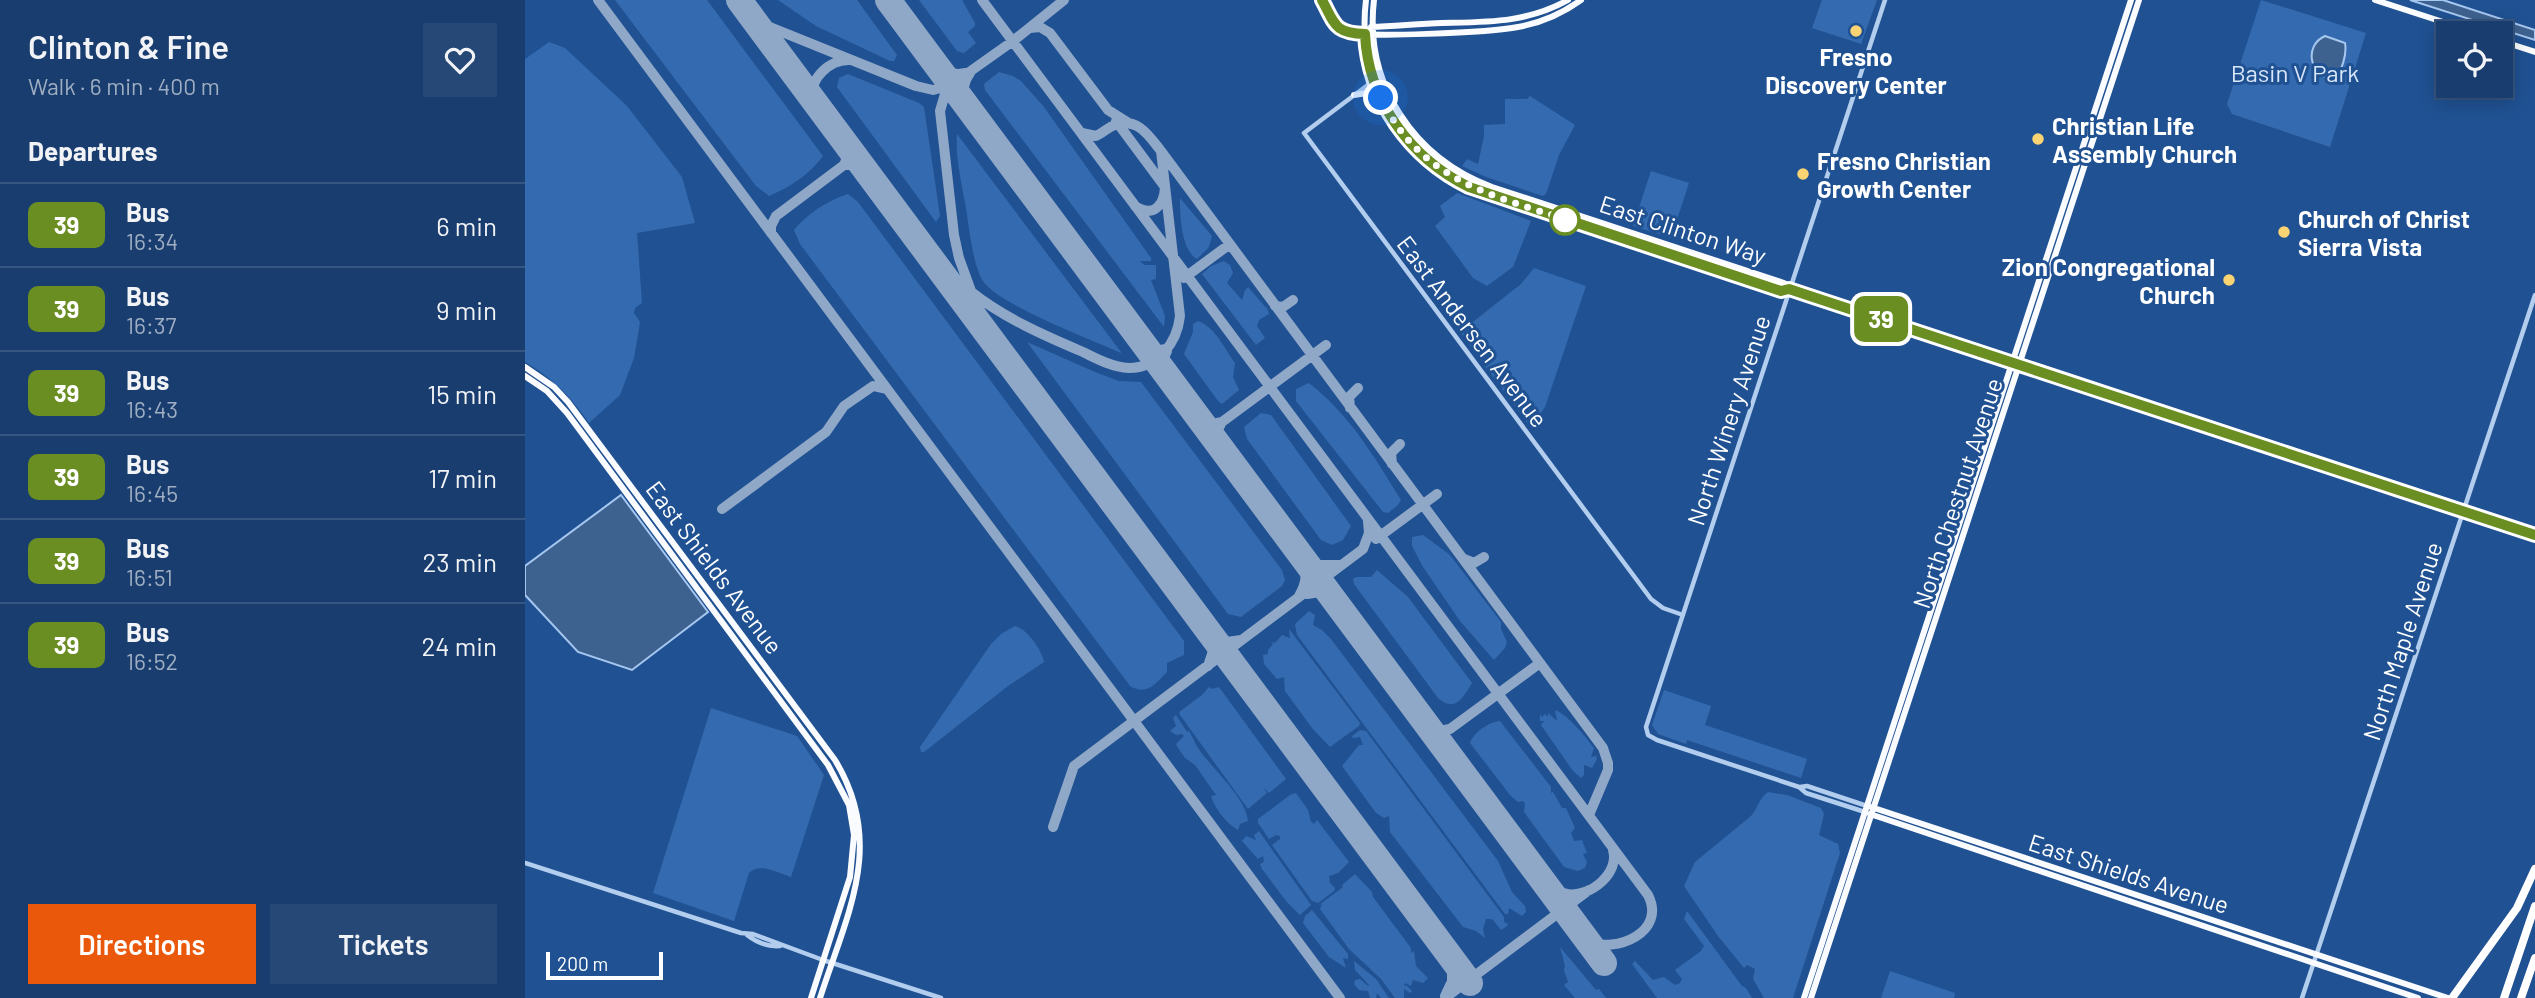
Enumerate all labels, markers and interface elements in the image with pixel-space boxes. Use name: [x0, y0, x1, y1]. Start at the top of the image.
map controls: [2436, 21, 2513, 98]
button: locate: [2436, 21, 2513, 98]
button: heart: [423, 23, 497, 97]
marker: Fresno Discovery Center: [1848, 23, 1864, 39]
text: Clinton & Fine: [28, 26, 229, 66]
place label: Fresno Discovery Center: [1765, 42, 1947, 99]
park label: Basin V Park: [2231, 58, 2359, 87]
text: Walk · 6 min · 400 m: [28, 72, 220, 100]
your location: [1363, 80, 1398, 115]
place label: Christian Life Assembly Church: [2052, 111, 2237, 168]
marker: Christian Life Assembly Church: [2030, 131, 2046, 147]
text: Departures: [28, 135, 158, 166]
place label: Fresno Christian Growth Center: [1817, 146, 1991, 203]
marker: Fresno Christian Growth Center: [1795, 166, 1811, 182]
street label: East Clinton Way: [1596, 188, 1770, 270]
text: Bus: [126, 196, 169, 227]
place label: Church of Christ Sierra Vista: [2298, 204, 2470, 261]
unlabelled marker: [1550, 205, 1580, 235]
text: 39: [54, 210, 79, 239]
text: 6 min: [436, 210, 497, 241]
marker: Church of Christ Sierra Vista: [2276, 224, 2292, 240]
text: 16:34: [126, 227, 178, 255]
street label: East Andersen Avenue: [1392, 230, 1554, 432]
place label: Zion Congregational Church: [2002, 252, 2215, 309]
marker: Zion Congregational Church: [2221, 272, 2237, 288]
text: Bus: [126, 280, 169, 311]
text: 39: [54, 294, 79, 323]
text: 9 min: [436, 294, 497, 325]
line badge: 39: [1849, 296, 1913, 342]
text: 39: [1868, 304, 1894, 333]
text: 16:37: [126, 311, 176, 339]
street label: North Winery Avenue: [1680, 311, 1776, 529]
text: Bus: [126, 364, 169, 395]
street label: North Chestnut Avenue: [1906, 374, 2008, 612]
text: 39: [54, 378, 79, 407]
text: 15 min: [427, 378, 497, 409]
text: 16:43: [126, 395, 178, 423]
text: Bus: [126, 448, 169, 479]
text: 39: [54, 462, 79, 491]
text: 17 min: [428, 462, 497, 493]
street label: East Shields Avenue: [641, 475, 789, 659]
text: 16:45: [126, 479, 178, 507]
text: Bus: [126, 532, 169, 563]
street label: North Maple Avenue: [2356, 538, 2448, 744]
text: 39: [54, 546, 79, 575]
text: 23 min: [422, 546, 497, 577]
text: 16:51: [126, 563, 173, 591]
text: Bus: [126, 616, 169, 647]
text: 39: [54, 630, 79, 659]
text: 24 min: [421, 630, 497, 661]
text: 16:52: [126, 647, 178, 675]
street label: East Shields Avenue: [2025, 827, 2233, 919]
button: Directions: [28, 904, 256, 984]
button: Tickets: [270, 904, 497, 984]
scale bar: [546, 949, 663, 981]
text: 200 m: [557, 952, 608, 975]

